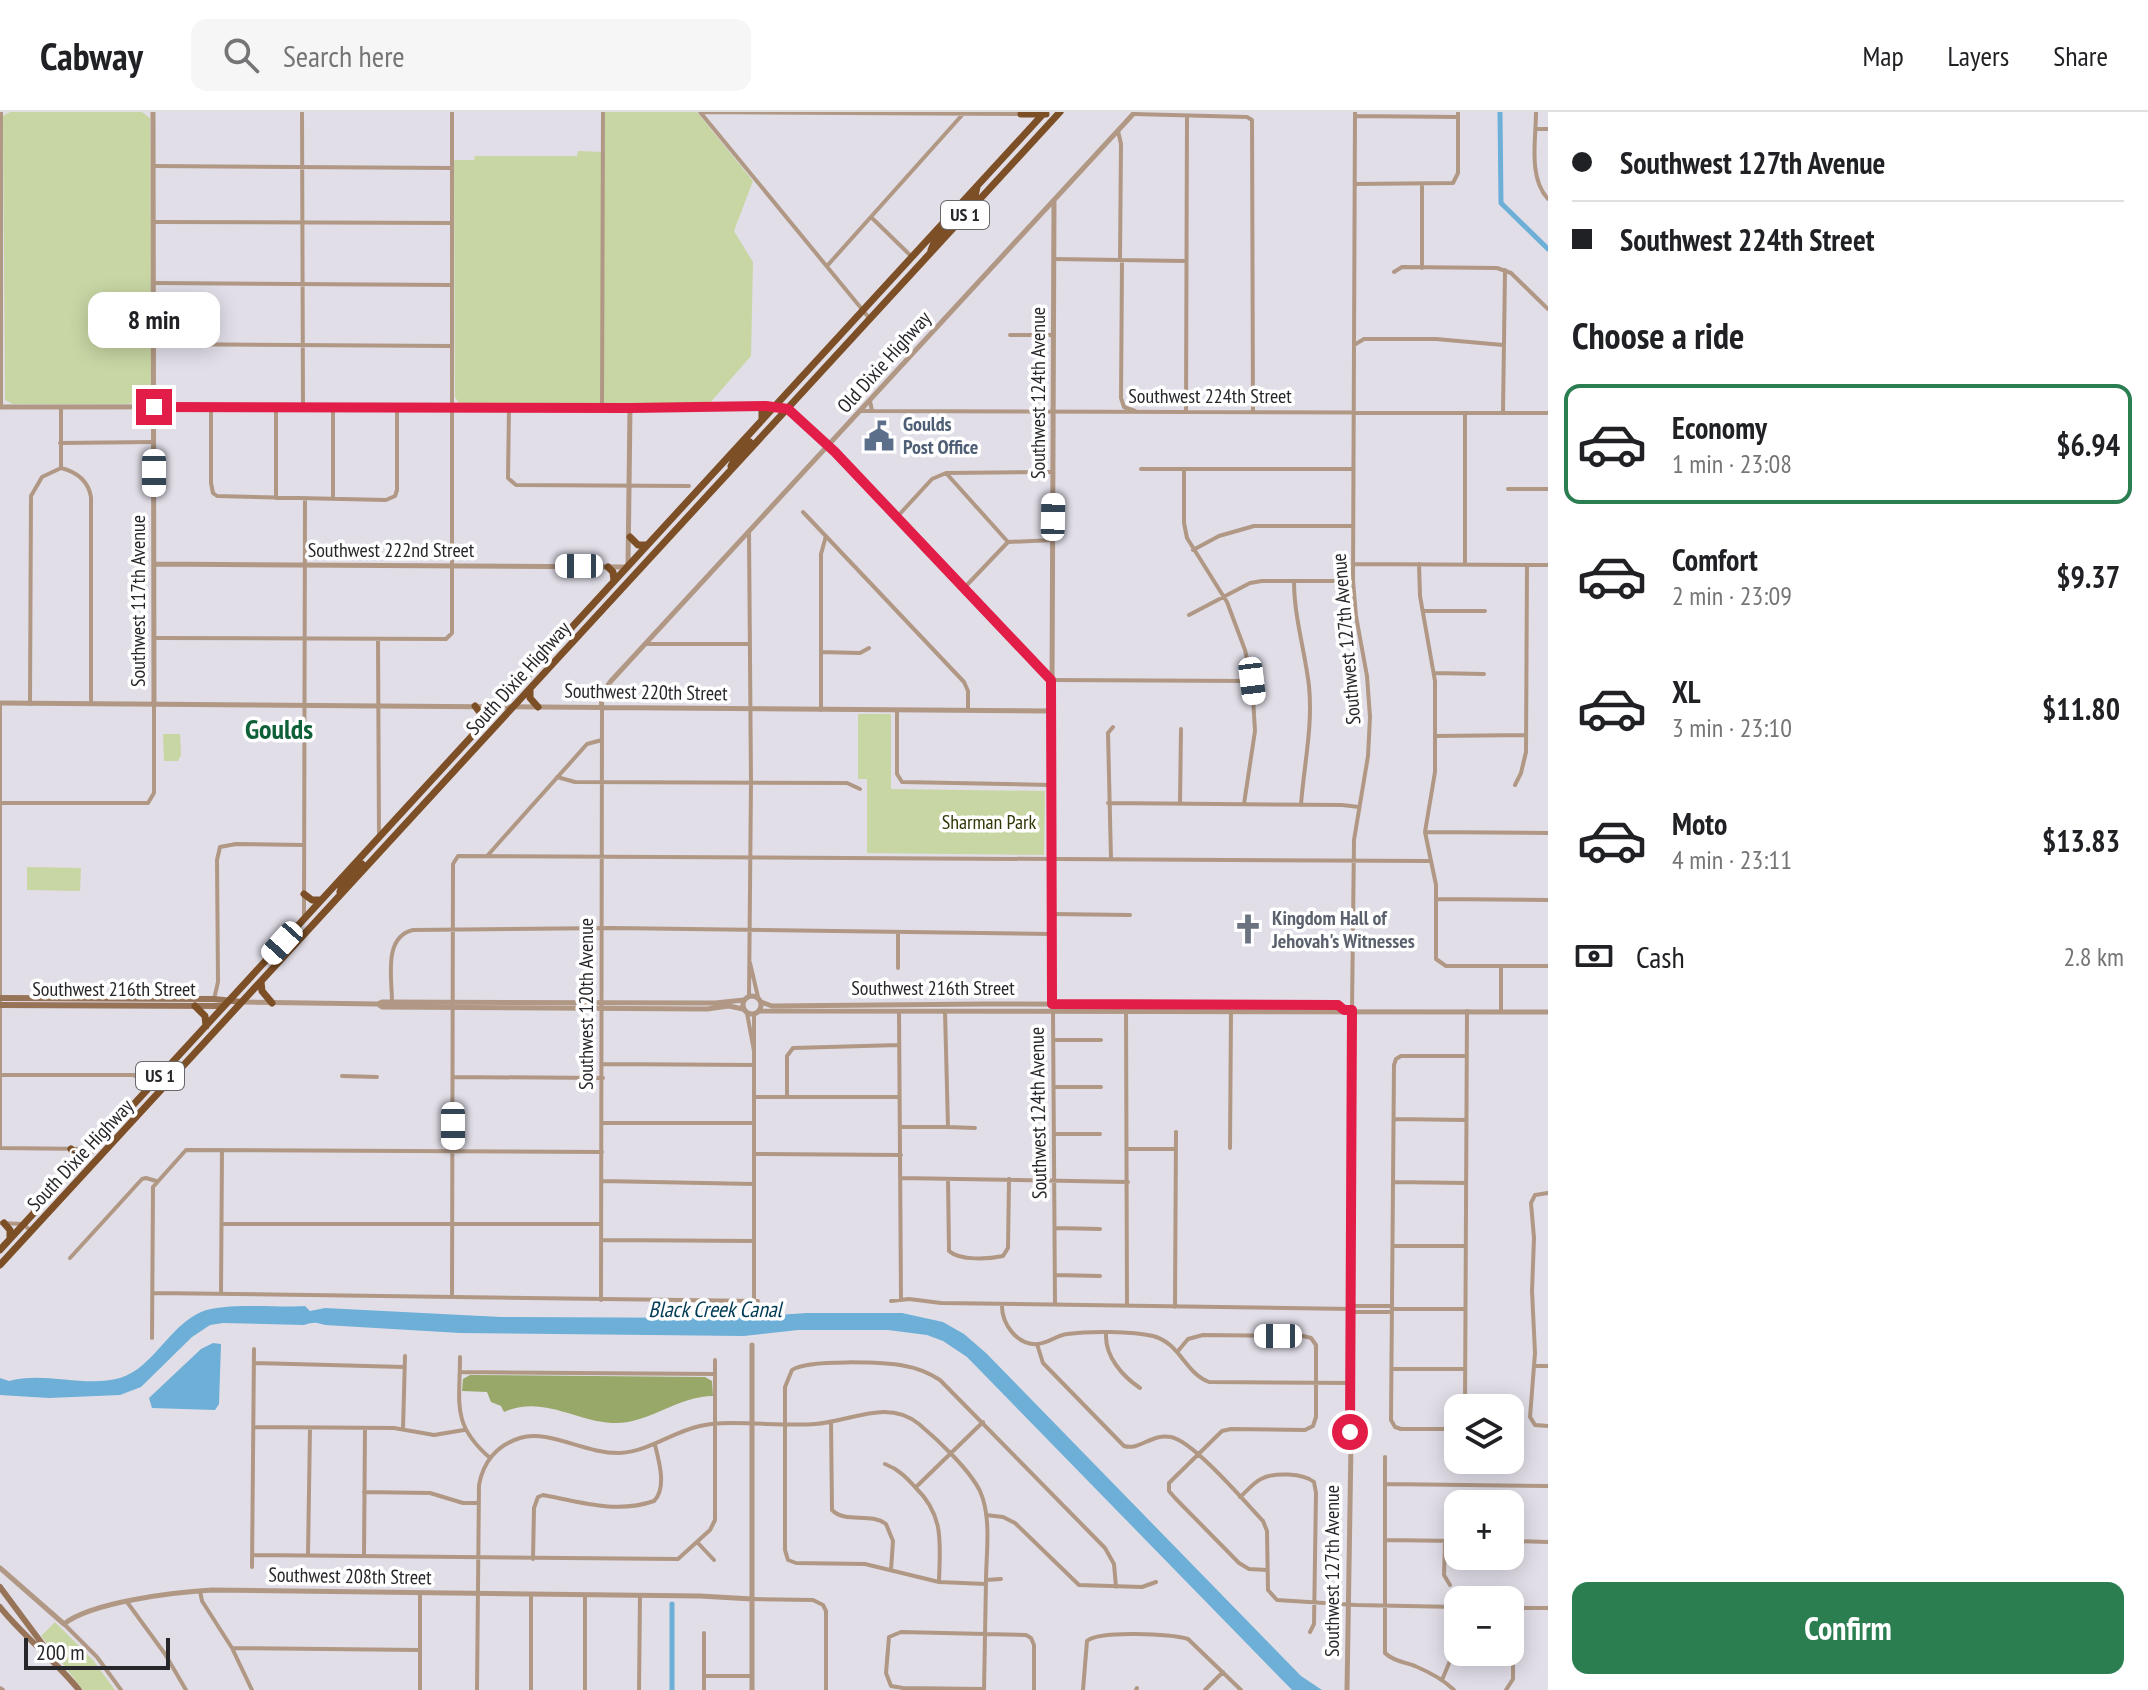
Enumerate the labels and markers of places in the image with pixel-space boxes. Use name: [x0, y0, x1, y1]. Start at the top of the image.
place label: Goulds Post Office: [903, 411, 978, 460]
public building icon: Goulds Post Office: [862, 419, 896, 453]
place label: Kingdom Hall of Jehovah's Witnesses: [1271, 905, 1415, 954]
church icon: Kingdom Hall of Jehovah's Witnesses: [1231, 912, 1265, 946]

